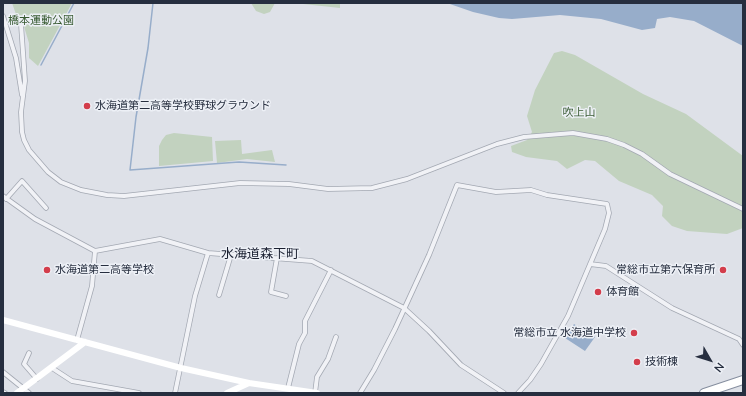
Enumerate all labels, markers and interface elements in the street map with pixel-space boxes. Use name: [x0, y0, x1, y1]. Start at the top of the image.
park label: 橋本運動公園: [8, 14, 74, 28]
place label: 水海道第二高等学校野球グラウンド: [95, 99, 271, 113]
marker: 水海道第二高等学校野球グラウンド: [82, 101, 92, 111]
park label: 吹上山: [563, 106, 595, 120]
district label: 水海道森下町: [221, 246, 299, 262]
place label: 水海道第二高等学校: [55, 263, 154, 277]
place label: 常総市立第六保育所: [616, 263, 715, 277]
marker: 水海道第二高等学校: [42, 265, 52, 275]
marker: 常総市立第六保育所: [718, 265, 728, 275]
place label: 体育館: [606, 285, 639, 299]
marker: 体育館: [593, 287, 603, 297]
place label: 常総市立 水海道中学校: [513, 326, 626, 340]
marker: 常総市立 水海道中学校: [629, 328, 639, 338]
north arrow: [690, 340, 730, 380]
place label: 技術棟: [645, 355, 678, 369]
marker: 技術棟: [632, 357, 642, 367]
text: N: [711, 360, 727, 375]

